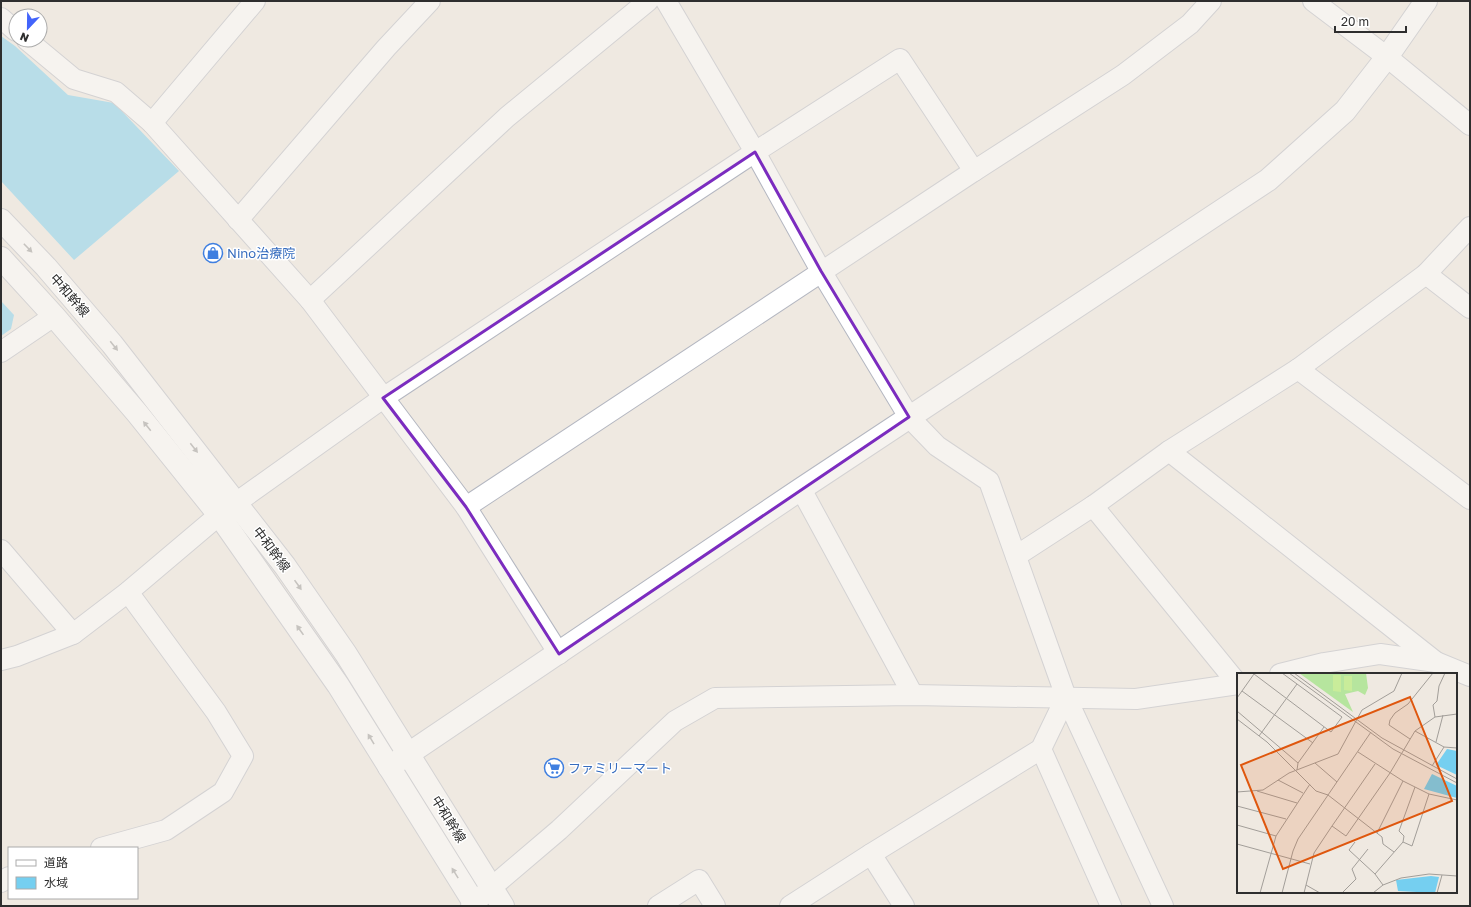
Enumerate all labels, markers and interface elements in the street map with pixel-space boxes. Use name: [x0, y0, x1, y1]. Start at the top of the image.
north arrow: [8, 8, 48, 48]
scale bar: [1335, 8, 1406, 34]
text: 20 m: [1341, 14, 1369, 29]
text: N: [18, 30, 30, 45]
shop icon: Nino治療院: [202, 242, 224, 264]
one-way arrow: [23, 243, 33, 253]
place label: Nino治療院: [227, 245, 295, 261]
street label: 中和幹線: [47, 270, 93, 320]
one-way arrow: [109, 341, 118, 351]
one-way arrow: [142, 420, 151, 431]
one-way arrow: [190, 443, 198, 454]
street label: 中和幹線: [250, 523, 294, 575]
one-way arrow: [294, 580, 302, 590]
one-way arrow: [296, 625, 304, 636]
inset map: [1237, 673, 1457, 893]
one-way arrow: [368, 733, 375, 745]
supermarket icon: ファミリーマート: [543, 757, 565, 779]
place label: ファミリーマート: [568, 760, 672, 776]
street label: 中和幹線: [428, 793, 470, 845]
legend: [8, 847, 138, 899]
text: 道路: [44, 855, 68, 870]
one-way arrow: [452, 867, 459, 879]
text: 水域: [44, 875, 68, 890]

